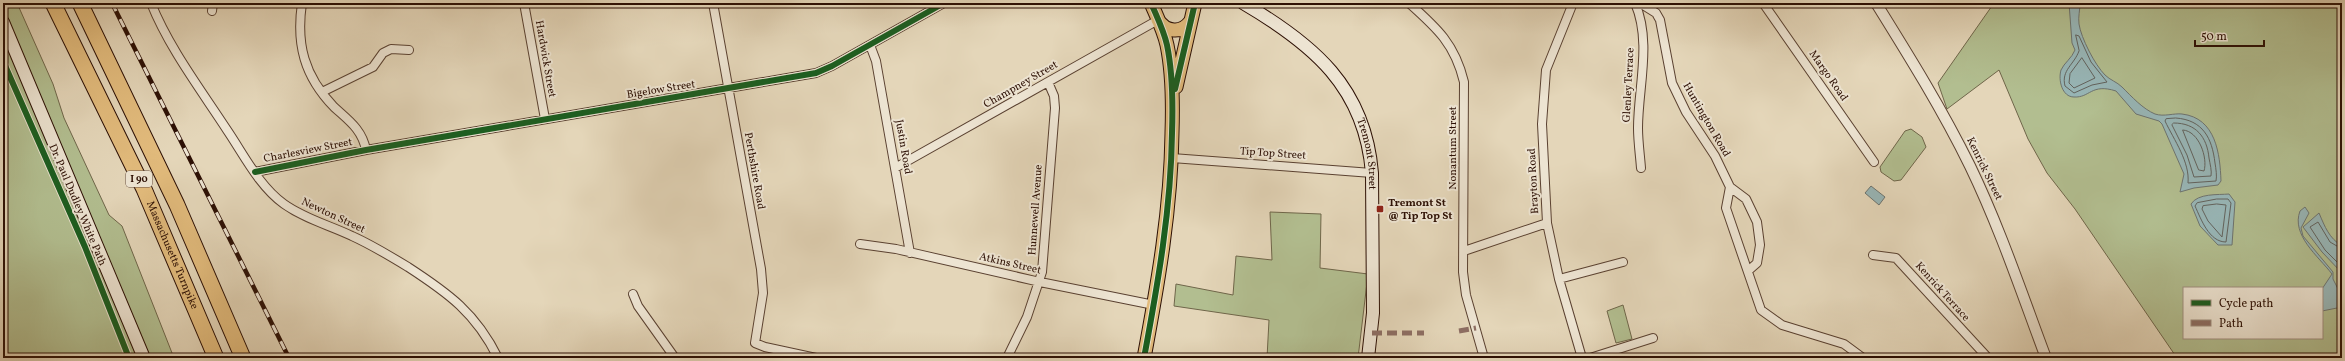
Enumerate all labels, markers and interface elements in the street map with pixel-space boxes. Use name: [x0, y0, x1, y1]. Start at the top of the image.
street label: Hardwick Street: [531, 19, 559, 99]
scale bar: [2195, 22, 2264, 48]
text: 50 m: [2201, 29, 2227, 45]
street label: Glenley Terrace: [1620, 47, 1638, 123]
street label: Margo Road: [1805, 48, 1851, 104]
street label: Champney Street: [981, 58, 1061, 112]
street label: Bigelow Street: [626, 77, 697, 103]
street label: Huntington Road: [1679, 80, 1733, 160]
street label: Nonantum Street: [1446, 106, 1461, 190]
street label: Tremont Street: [1353, 116, 1380, 190]
street label: Justin Road: [891, 118, 915, 176]
street label: Perthshire Road: [740, 131, 768, 211]
street label: Charlesview Street: [262, 135, 354, 167]
street label: Kenrick Street: [1962, 135, 2006, 203]
street label: Dr. Paul Dudley White Path: [45, 142, 110, 269]
street label: Tip Top Street: [1239, 144, 1307, 164]
street label: Brayton Road: [1525, 148, 1543, 214]
street label: Hunnewell Avenue: [1025, 164, 1047, 256]
road number: I 90: [126, 171, 152, 187]
street label: Newton Street: [299, 195, 368, 237]
place label: Tremont St @ Tip Top St: [1388, 196, 1452, 224]
street label: Massachusetts Turnpike: [143, 199, 202, 312]
marker: Tremont St @ Tip Top St: [1375, 204, 1385, 214]
street label: Atkins Street: [978, 250, 1043, 278]
street label: Kenrick Terrace: [1911, 259, 1973, 325]
legend: [2183, 287, 2323, 339]
text: Cycle path: [2219, 296, 2274, 312]
text: Path: [2219, 316, 2243, 332]

